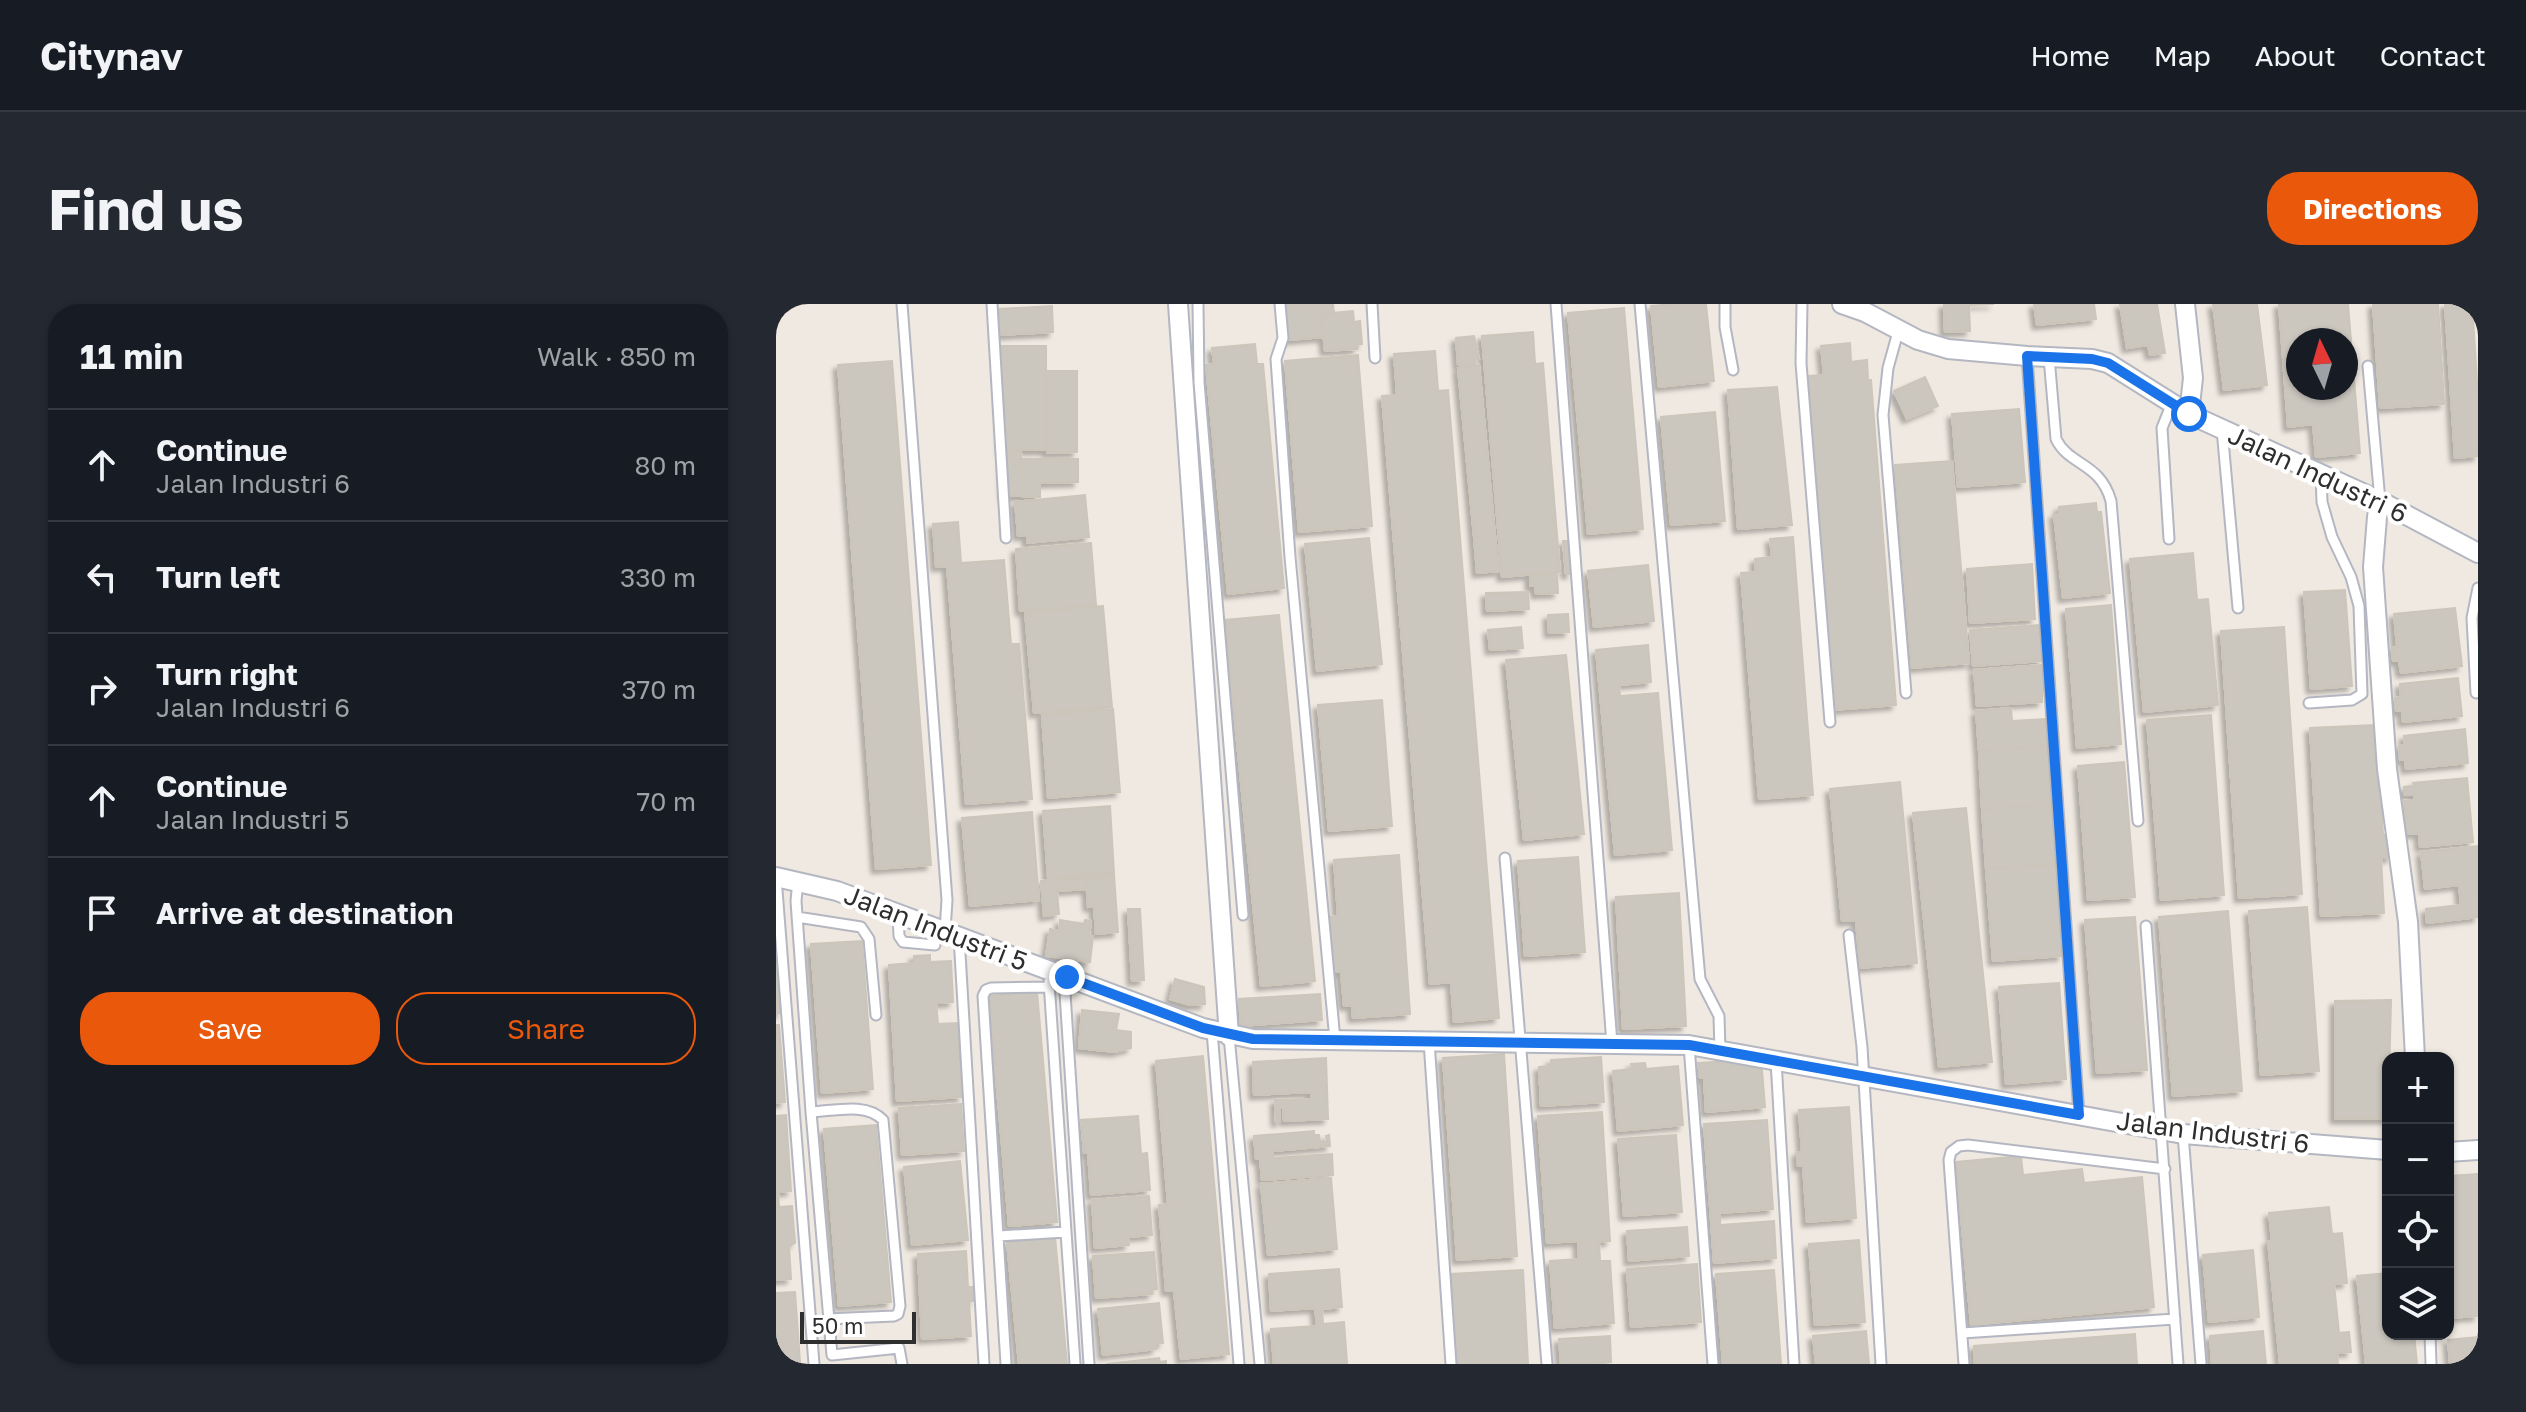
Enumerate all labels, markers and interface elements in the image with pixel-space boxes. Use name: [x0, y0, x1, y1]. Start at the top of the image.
text: Citynav: [40, 33, 183, 78]
text: Home: [2031, 39, 2110, 72]
text: Map: [2154, 39, 2211, 72]
text: About: [2255, 39, 2336, 72]
text: Contact: [2380, 39, 2486, 72]
button: Directions: [2267, 172, 2478, 245]
text: Find us: [48, 175, 244, 242]
north arrow: [2286, 328, 2358, 400]
text: 11 min: [80, 336, 183, 376]
text: Walk · 850 m: [537, 341, 696, 372]
route start: [2171, 396, 2207, 432]
street label: Jalan Industri 6: [2224, 419, 2412, 529]
text: Continue: [156, 432, 287, 468]
icon: ahead: [80, 443, 124, 487]
text: 80 m: [635, 450, 696, 481]
text: Jalan Industri 6: [156, 468, 350, 499]
icon: left: [80, 555, 124, 599]
text: Turn left: [156, 559, 281, 595]
text: 330 m: [620, 562, 696, 593]
text: Turn right: [156, 656, 298, 692]
icon: right: [80, 667, 124, 711]
text: 370 m: [621, 674, 696, 705]
text: Jalan Industri 6: [156, 692, 350, 723]
text: Continue: [156, 768, 287, 804]
icon: ahead: [80, 779, 124, 823]
text: 70 m: [637, 786, 696, 817]
text: Jalan Industri 5: [156, 804, 349, 835]
street label: Jalan Industri 5: [840, 879, 1032, 977]
icon: arrive: [80, 891, 124, 935]
text: Arrive at destination: [156, 895, 453, 931]
route end: [1049, 959, 1085, 995]
button: Save: [80, 992, 380, 1065]
button: Share: [396, 992, 696, 1065]
map controls: [2382, 1052, 2454, 1340]
button: +: [2382, 1052, 2454, 1124]
street label: Jalan Industri 6: [2115, 1105, 2311, 1159]
button: −: [2382, 1124, 2454, 1196]
button: locate: [2382, 1196, 2454, 1268]
button: layers: [2382, 1268, 2454, 1340]
scale bar: [800, 1308, 916, 1344]
text: 50 m: [812, 1312, 863, 1339]

